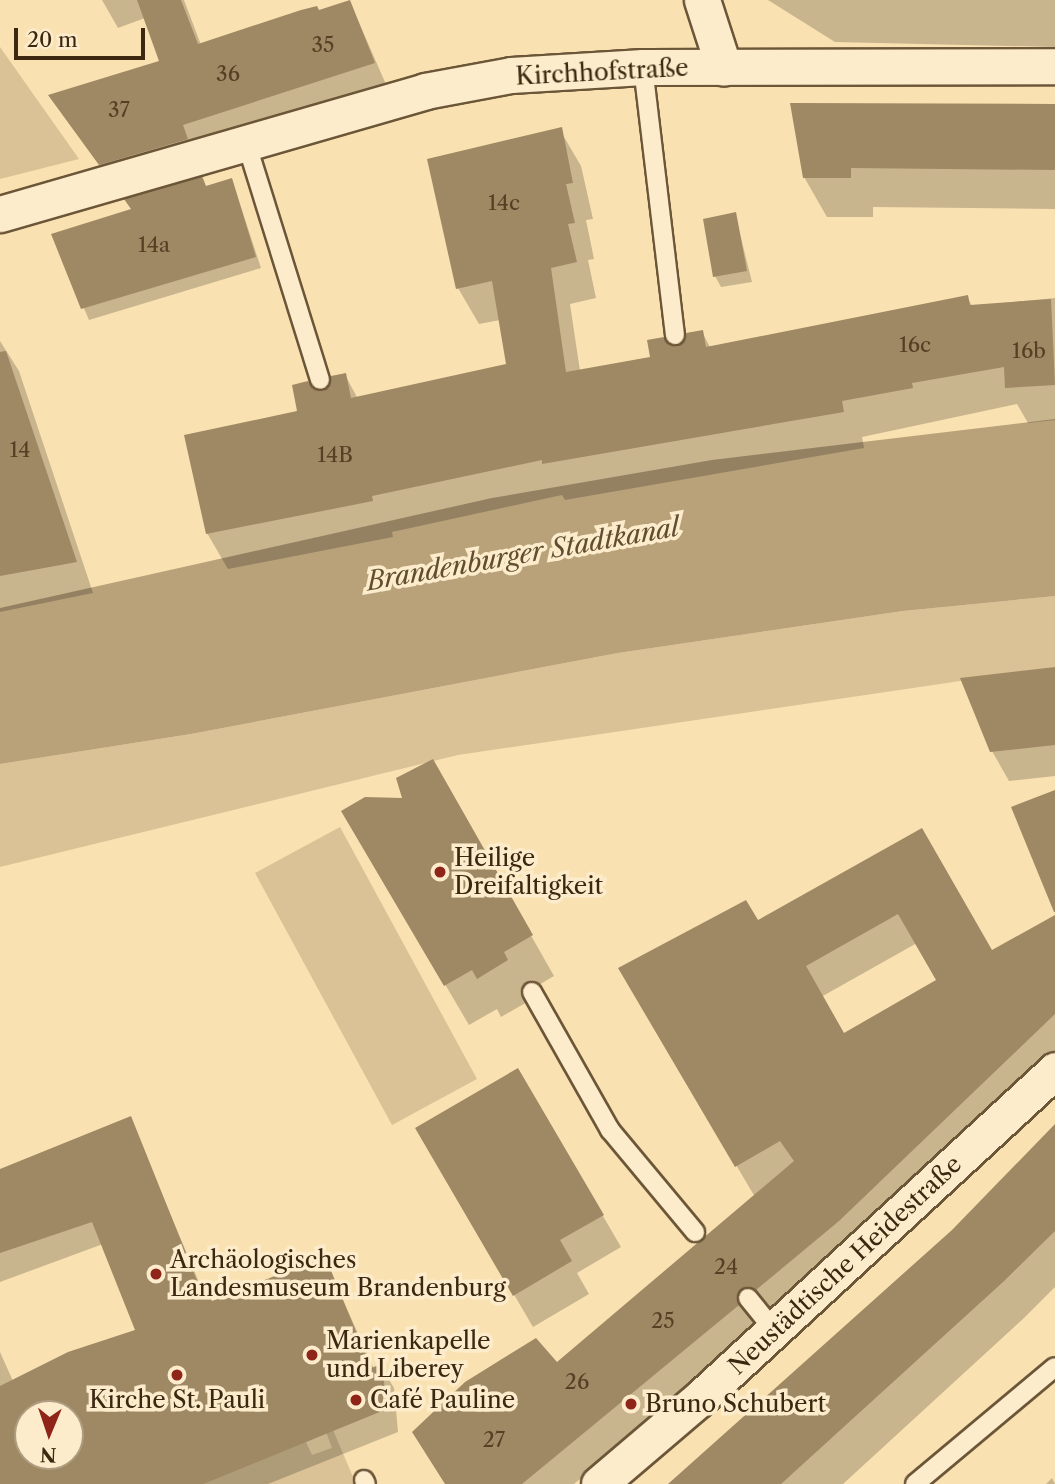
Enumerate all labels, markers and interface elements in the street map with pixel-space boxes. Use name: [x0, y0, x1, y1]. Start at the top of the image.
scale bar: [18, 14, 149, 58]
text: 20 m: [27, 27, 78, 52]
house number: 35: [312, 32, 334, 58]
street label: Kirchhofstraße: [515, 53, 689, 91]
house number: 36: [216, 61, 240, 87]
house number: 37: [108, 97, 130, 123]
house number: 14c: [488, 190, 520, 216]
house number: 14a: [138, 232, 170, 258]
house number: 16c: [899, 332, 931, 358]
house number: 16b: [1012, 338, 1046, 364]
house number: 14: [10, 437, 30, 463]
house number: 14B: [317, 442, 353, 468]
water label: Brandenburger Stadtkanal: [364, 512, 682, 598]
place label: Heilige Dreifaltigkeit: [454, 844, 603, 900]
marker: Heilige Dreifaltigkeit: [432, 864, 448, 880]
street label: Neustädtische Heidestraße: [723, 1150, 967, 1380]
place label: Archäologisches Landesmuseum Brandenburg: [170, 1246, 506, 1302]
house number: 24: [714, 1254, 738, 1280]
marker: Archäologisches Landesmuseum Brandenburg: [148, 1266, 164, 1282]
house number: 25: [651, 1308, 675, 1334]
place label: Marienkapelle und Liberey: [326, 1327, 491, 1383]
marker: Marienkapelle und Liberey: [304, 1347, 320, 1363]
marker: Kirche St. Pauli: [169, 1367, 185, 1383]
house number: 26: [565, 1369, 589, 1395]
place label: Kirche St. Pauli: [89, 1386, 265, 1414]
place label: Café Pauline: [370, 1386, 515, 1414]
place label: Bruno Schubert: [645, 1390, 826, 1418]
marker: Café Pauline: [348, 1392, 364, 1408]
marker: Bruno Schubert: [623, 1396, 639, 1412]
north arrow: [14, 1400, 84, 1470]
house number: 27: [483, 1427, 505, 1453]
text: N: [40, 1443, 57, 1466]

